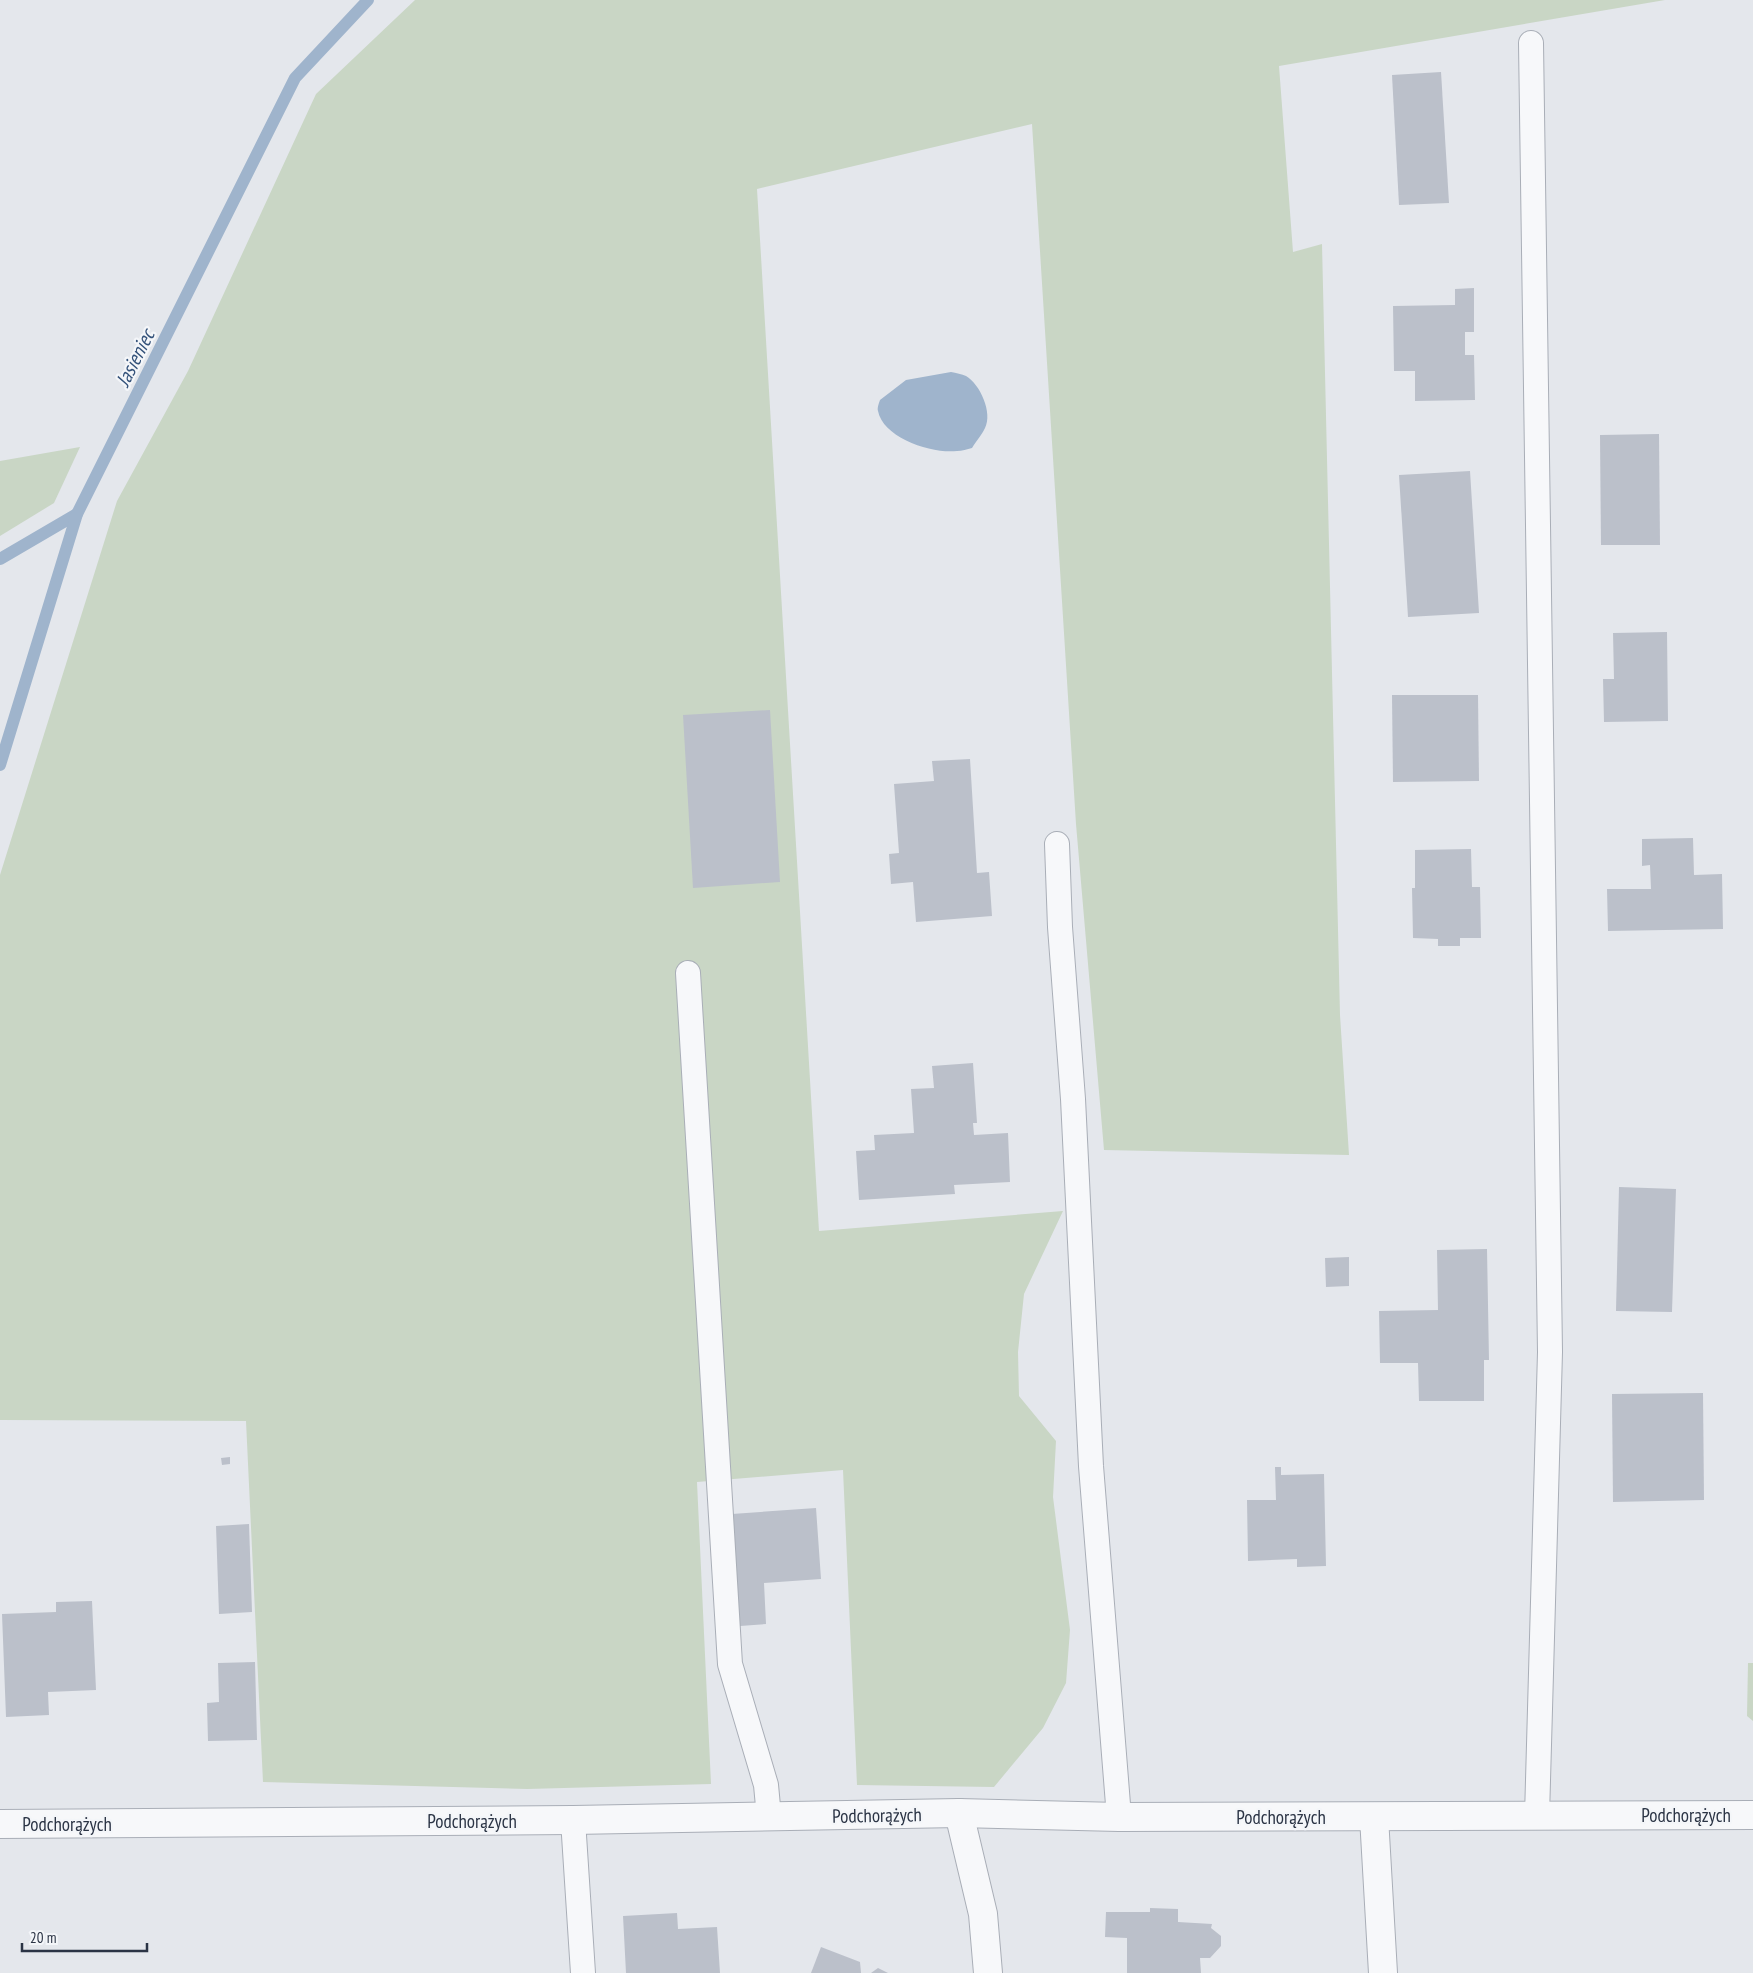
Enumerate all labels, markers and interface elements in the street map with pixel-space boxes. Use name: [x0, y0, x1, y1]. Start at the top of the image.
water label: Jasieniec: [109, 323, 161, 392]
street label: Podchorążych: [832, 1802, 922, 1828]
street label: Podchorążych: [1641, 1803, 1731, 1827]
street label: Podchorążych: [1236, 1805, 1326, 1829]
street label: Podchorążych: [427, 1809, 517, 1833]
street label: Podchorążych: [22, 1812, 112, 1836]
scale bar: [22, 1920, 148, 1952]
text: 20 m: [30, 1928, 56, 1947]

